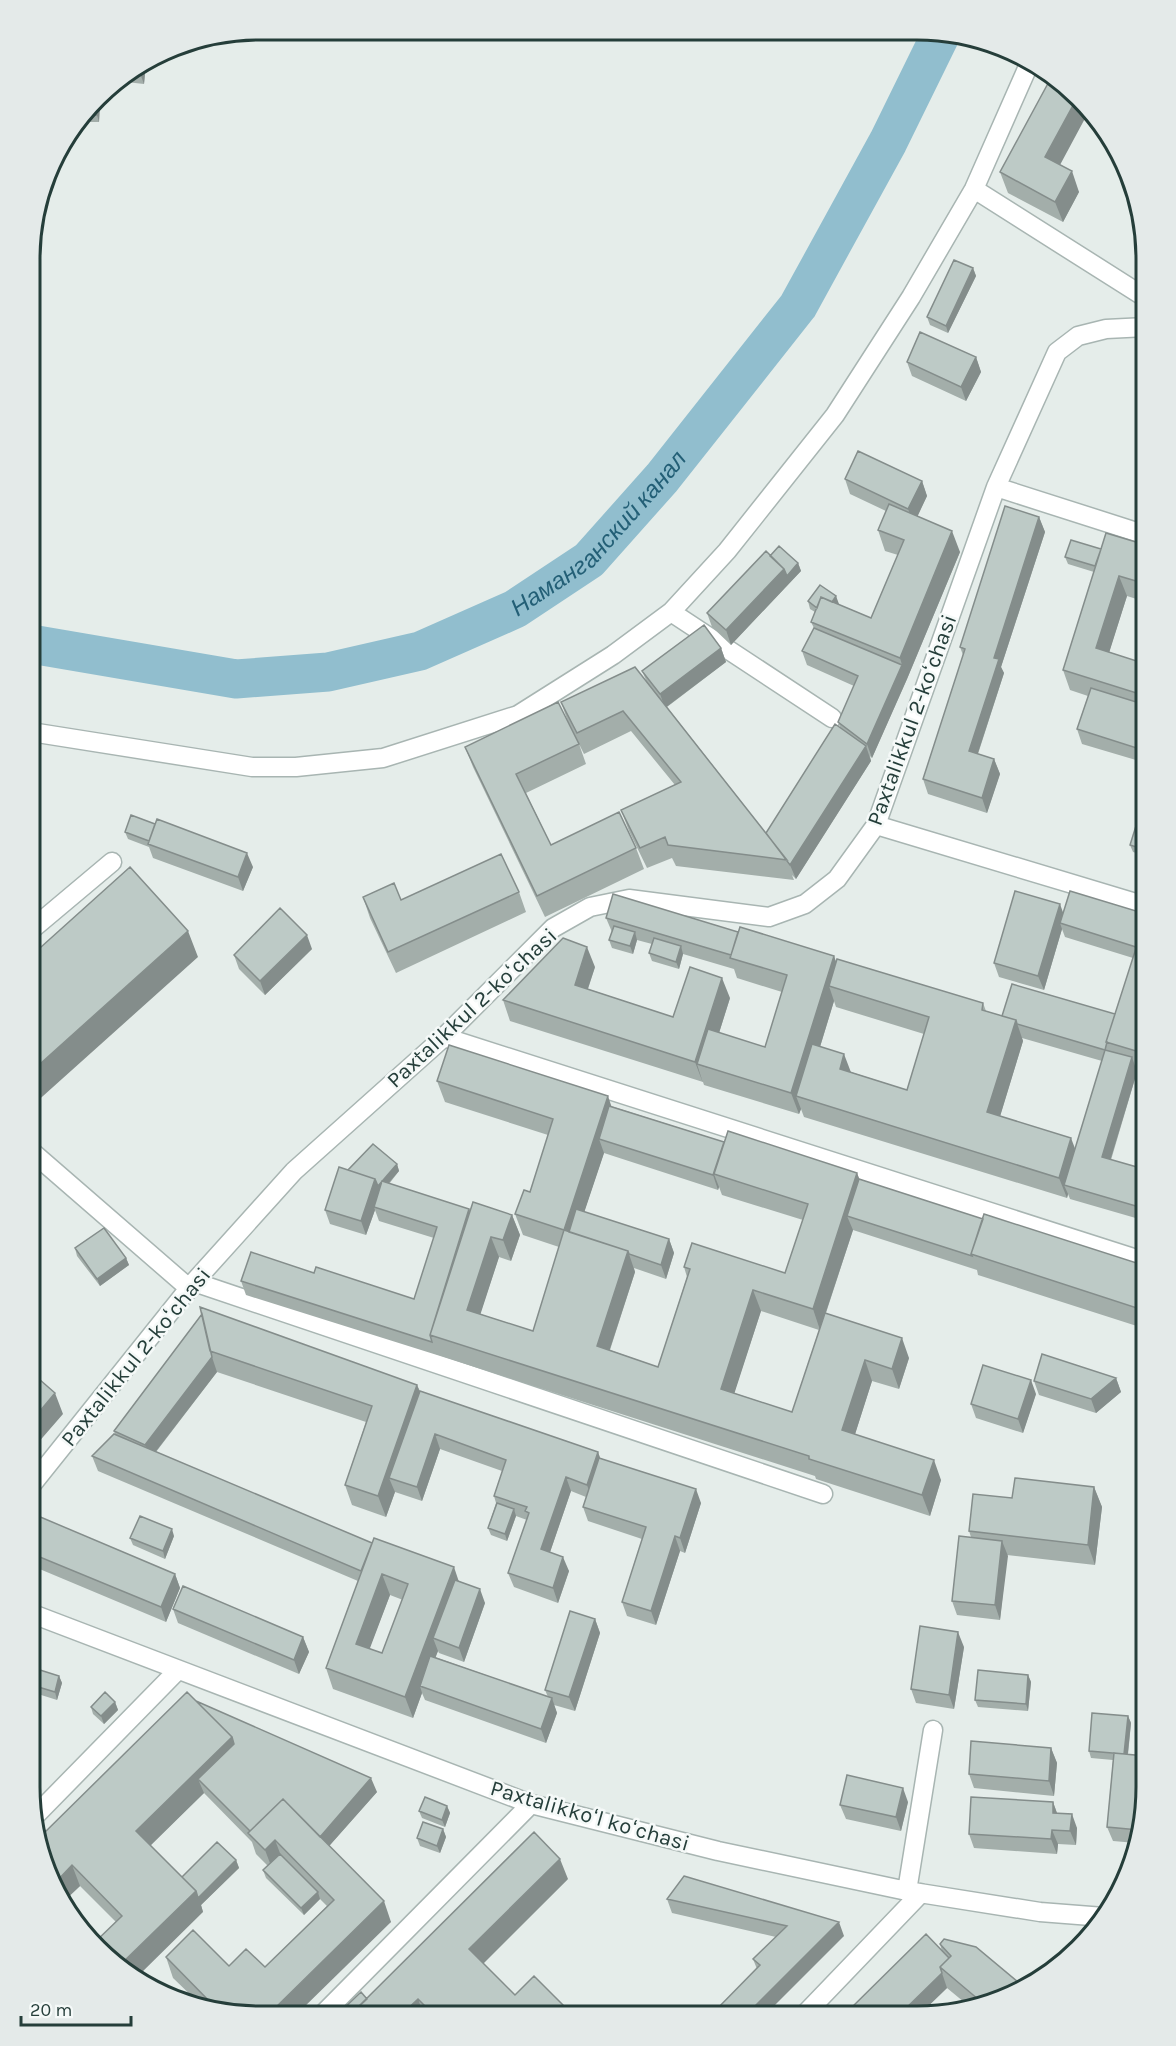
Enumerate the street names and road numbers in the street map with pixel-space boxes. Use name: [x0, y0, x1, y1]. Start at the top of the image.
street label: Paxtalikkul 2-koʻchasi: [862, 611, 962, 829]
street label: Paxtalikkul 2-koʻchasi: [382, 923, 562, 1093]
street label: Paxtalikkul 2-koʻchasi: [56, 1262, 216, 1452]
street label: Paxtalikkoʻl koʻchasi: [487, 1775, 693, 1857]

